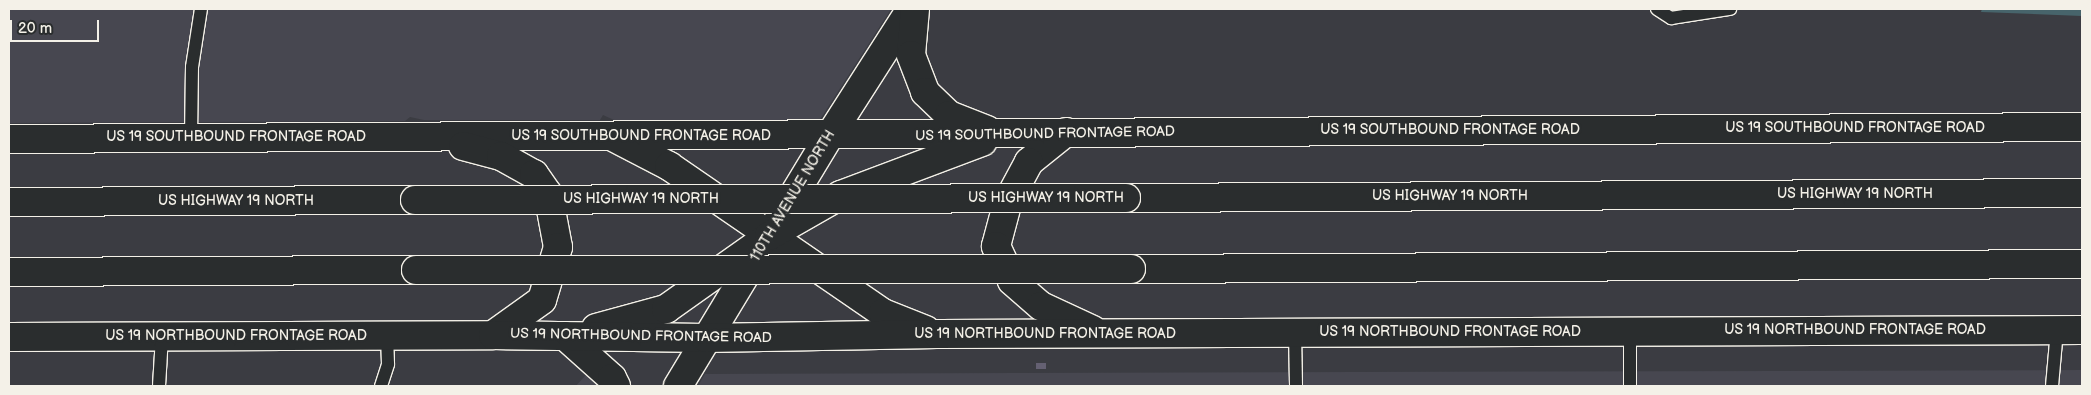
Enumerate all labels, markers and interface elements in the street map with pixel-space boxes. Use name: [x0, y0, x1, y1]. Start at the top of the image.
scale bar: [12, 10, 101, 42]
text: 20 m: [18, 19, 52, 38]
street label: US 19 SOUTHBOUND FRONTAGE ROAD: [1725, 120, 1985, 136]
street label: US 19 SOUTHBOUND FRONTAGE ROAD: [1320, 122, 1580, 138]
street label: US 19 SOUTHBOUND FRONTAGE ROAD: [915, 123, 1175, 145]
street label: 110TH AVENUE NORTH: [747, 127, 839, 265]
street label: US 19 SOUTHBOUND FRONTAGE ROAD: [511, 128, 771, 144]
street label: US 19 SOUTHBOUND FRONTAGE ROAD: [106, 129, 366, 145]
street label: US HIGHWAY 19 NORTH: [1777, 186, 1933, 202]
street label: US HIGHWAY 19 NORTH: [1372, 188, 1528, 204]
street label: US HIGHWAY 19 NORTH: [968, 190, 1124, 206]
street label: US HIGHWAY 19 NORTH: [563, 191, 719, 207]
street label: US HIGHWAY 19 NORTH: [158, 193, 314, 209]
street label: US 19 NORTHBOUND FRONTAGE ROAD: [1724, 322, 1986, 338]
street label: US 19 NORTHBOUND FRONTAGE ROAD: [1319, 324, 1581, 340]
street label: US 19 NORTHBOUND FRONTAGE ROAD: [510, 325, 772, 347]
street label: US 19 NORTHBOUND FRONTAGE ROAD: [914, 326, 1176, 342]
street label: US 19 NORTHBOUND FRONTAGE ROAD: [105, 328, 367, 344]

